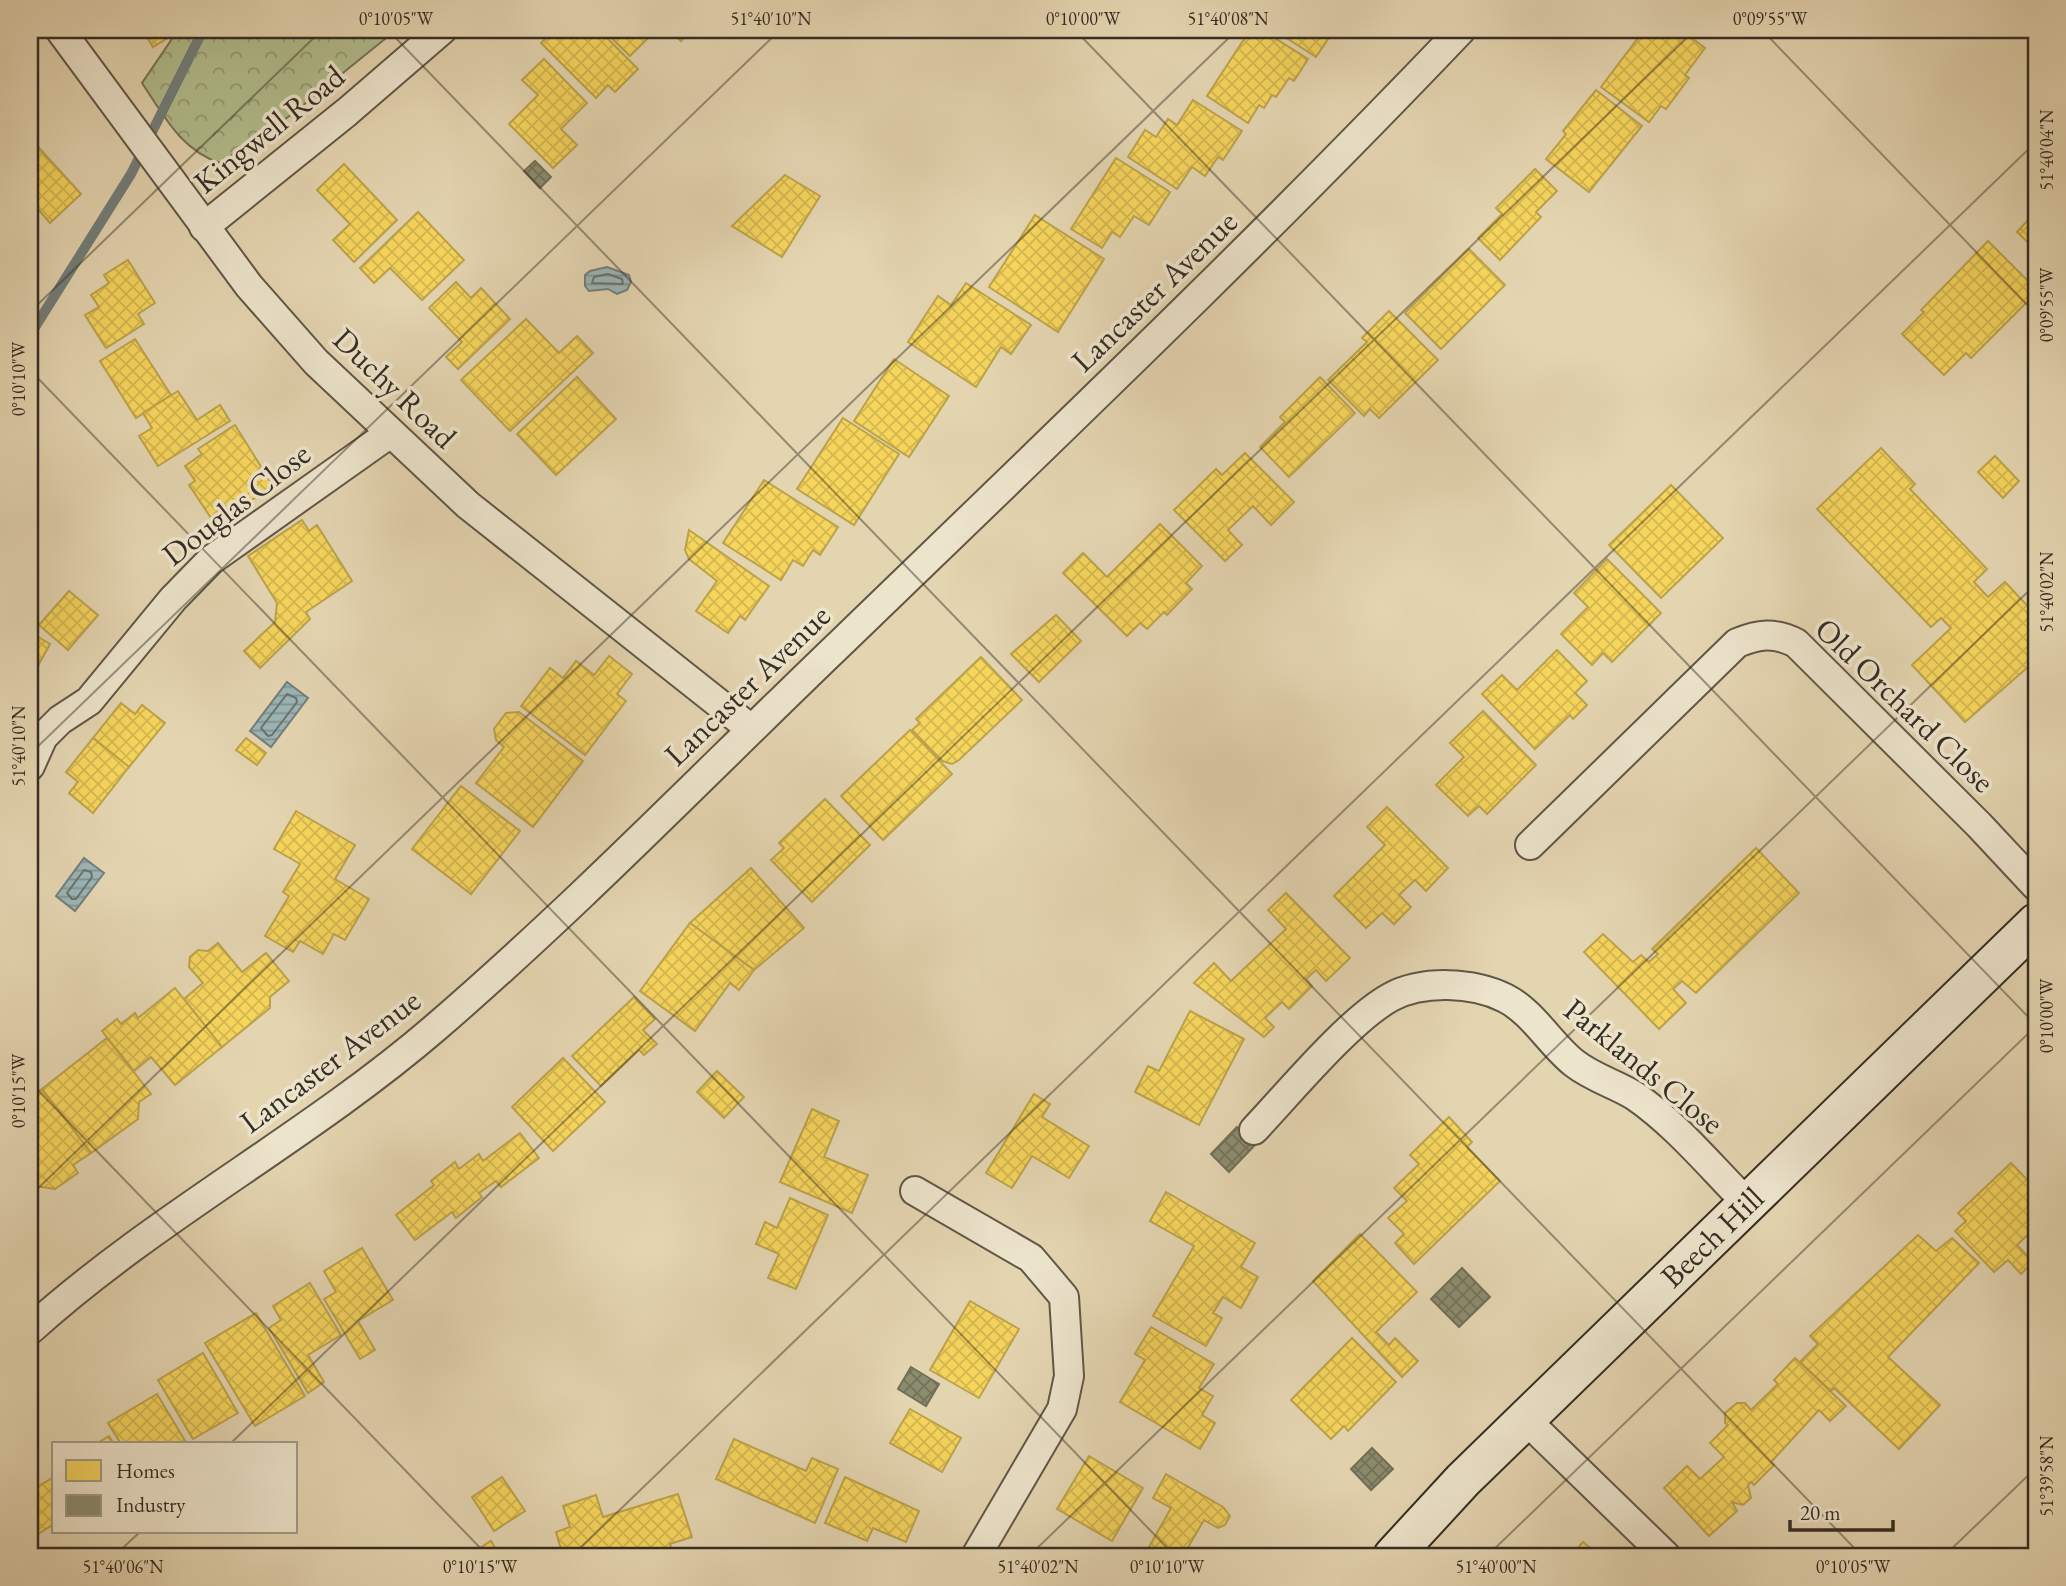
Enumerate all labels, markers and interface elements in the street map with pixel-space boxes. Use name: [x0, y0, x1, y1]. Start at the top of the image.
text: 0°10'05"W: [359, 7, 434, 30]
text: 51°40'10"N: [731, 7, 812, 30]
text: 0°10'00"W: [1046, 7, 1121, 30]
text: 51°40'08"N: [1188, 7, 1269, 30]
text: 0°09'55"W: [1733, 7, 1808, 30]
street label: Kingwell Road: [185, 55, 354, 203]
text: 51°40'04"N: [2035, 109, 2058, 190]
street label: Lancaster Avenue: [1062, 201, 1246, 381]
text: 0°09'55"W: [2035, 267, 2058, 342]
street label: Duchy Road: [324, 318, 466, 458]
text: 0°10'10"W: [7, 341, 30, 416]
street label: Douglas Close: [153, 433, 319, 575]
text: 51°40'02"N: [2035, 551, 2058, 632]
street label: Lancaster Avenue: [655, 595, 839, 775]
street label: Old Orchard Close: [1806, 608, 2004, 802]
text: 51°40'10"N: [7, 705, 30, 786]
text: 0°10'00"W: [2035, 978, 2058, 1053]
street label: Lancaster Avenue: [231, 979, 429, 1143]
street label: Parklands Close: [1555, 989, 1733, 1143]
text: 0°10'15"W: [7, 1053, 30, 1128]
street label: Beech Hill: [1651, 1177, 1773, 1297]
text: 51°39'58"N: [2035, 1435, 2058, 1516]
legend: [52, 1442, 298, 1534]
text: Homes: [116, 1457, 175, 1484]
scale bar: [1790, 1488, 1893, 1532]
text: Industry: [116, 1491, 186, 1518]
text: 20 m: [1800, 1499, 1841, 1526]
text: 51°40'06"N: [83, 1555, 164, 1578]
text: 0°10'15"W: [443, 1555, 518, 1578]
text: 51°40'02"N: [998, 1555, 1079, 1578]
text: 0°10'10"W: [1130, 1555, 1205, 1578]
text: 51°40'00"N: [1456, 1555, 1537, 1578]
text: 0°10'05"W: [1816, 1555, 1891, 1578]

